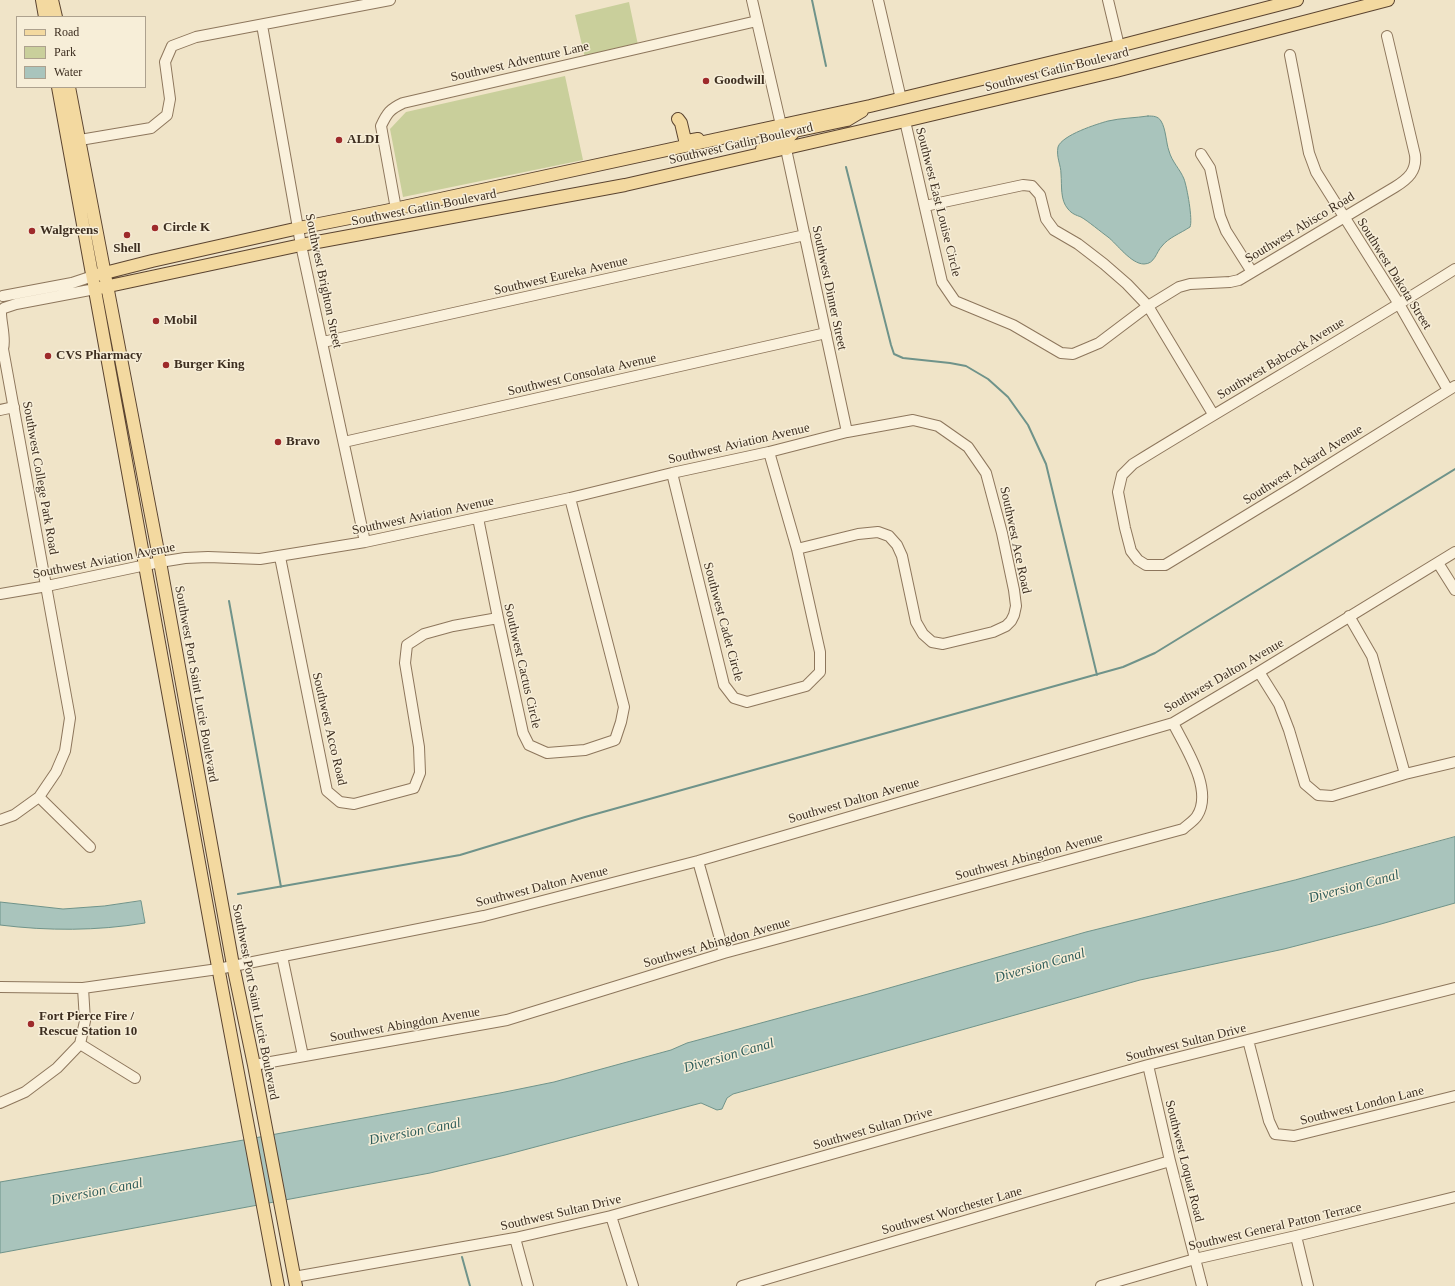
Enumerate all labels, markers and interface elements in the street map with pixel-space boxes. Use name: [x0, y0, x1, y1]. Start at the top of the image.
legend: [16, 16, 146, 88]
text: Road: [54, 25, 79, 39]
street label: Southwest Adventure Lane: [449, 38, 591, 86]
text: Park: [54, 45, 76, 59]
street label: Southwest Gatlin Boulevard: [984, 45, 1130, 95]
text: Water: [54, 65, 82, 79]
place label: Goodwill: [714, 73, 765, 89]
marker: Goodwill: [701, 76, 711, 86]
street label: Southwest Gatlin Boulevard: [667, 120, 815, 168]
street label: Southwest East Louise Circle: [912, 126, 964, 278]
place label: ALDI: [347, 132, 380, 148]
marker: ALDI: [334, 135, 344, 145]
street label: Southwest Gatlin Boulevard: [350, 186, 498, 230]
street label: Southwest Abisco Road: [1242, 189, 1358, 267]
street label: Southwest Brighton Street: [301, 212, 345, 350]
street label: Southwest Dakota Street: [1353, 215, 1435, 333]
place label: Circle K: [163, 220, 210, 236]
place label: Walgreens: [40, 223, 98, 239]
marker: Circle K: [150, 223, 160, 233]
street label: Southwest Dinner Street: [808, 224, 850, 352]
marker: Walgreens: [27, 226, 37, 236]
marker: Shell: [122, 230, 132, 240]
place label: Shell: [113, 241, 141, 257]
street label: Southwest Eureka Avenue: [493, 253, 629, 299]
place label: Mobil: [164, 313, 197, 329]
street label: Southwest Babcock Avenue: [1215, 315, 1347, 403]
marker: Mobil: [151, 316, 161, 326]
place label: CVS Pharmacy: [56, 348, 142, 364]
street label: Southwest Consolata Avenue: [506, 350, 658, 400]
marker: CVS Pharmacy: [43, 351, 53, 361]
place label: Burger King: [174, 357, 244, 373]
marker: Burger King: [161, 360, 171, 370]
street label: Southwest College Park Road: [19, 400, 61, 556]
street label: Southwest Aviation Avenue: [667, 420, 811, 468]
street label: Southwest Ackard Avenue: [1240, 422, 1366, 508]
place label: Bravo: [286, 434, 320, 450]
marker: Bravo: [273, 437, 283, 447]
street label: Southwest Ace Road: [996, 485, 1034, 595]
street label: Southwest Aviation Avenue: [351, 493, 495, 539]
street label: Southwest Aviation Avenue: [32, 540, 176, 582]
street label: Southwest Cadet Circle: [700, 561, 746, 683]
street label: Southwest Port Saint Lucie Boulevard: [171, 585, 221, 783]
street label: Southwest Cactus Circle: [500, 602, 544, 730]
street label: Southwest Dalton Avenue: [1161, 635, 1287, 717]
street label: Southwest Acco Road: [308, 671, 350, 787]
street label: Southwest Dalton Avenue: [787, 775, 921, 827]
street label: Southwest Abingdon Avenue: [954, 830, 1104, 884]
street label: Southwest Dalton Avenue: [474, 863, 610, 911]
water label: Diversion Canal: [1307, 867, 1401, 907]
street label: Southwest Port Saint Lucie Boulevard: [228, 903, 282, 1101]
street label: Southwest Abingdon Avenue: [642, 915, 792, 971]
water label: Diversion Canal: [993, 945, 1087, 987]
street label: Southwest Abingdon Avenue: [329, 1004, 481, 1046]
place label: Fort Pierce Fire / Rescue Station 10: [39, 1009, 137, 1040]
marker: Fort Pierce Fire / Rescue Station 10: [26, 1019, 36, 1029]
street label: Southwest Sultan Drive: [1124, 1020, 1248, 1066]
water label: Diversion Canal: [682, 1035, 776, 1077]
street label: Southwest London Lane: [1298, 1083, 1426, 1129]
street label: Southwest Loquat Road: [1161, 1099, 1207, 1223]
street label: Southwest Sultan Drive: [811, 1104, 935, 1154]
water label: Diversion Canal: [368, 1115, 462, 1149]
water label: Diversion Canal: [50, 1175, 144, 1209]
street label: Southwest Worchester Lane: [880, 1183, 1024, 1239]
street label: Southwest Sultan Drive: [499, 1192, 623, 1234]
street label: Southwest General Patton Terrace: [1187, 1199, 1363, 1255]

